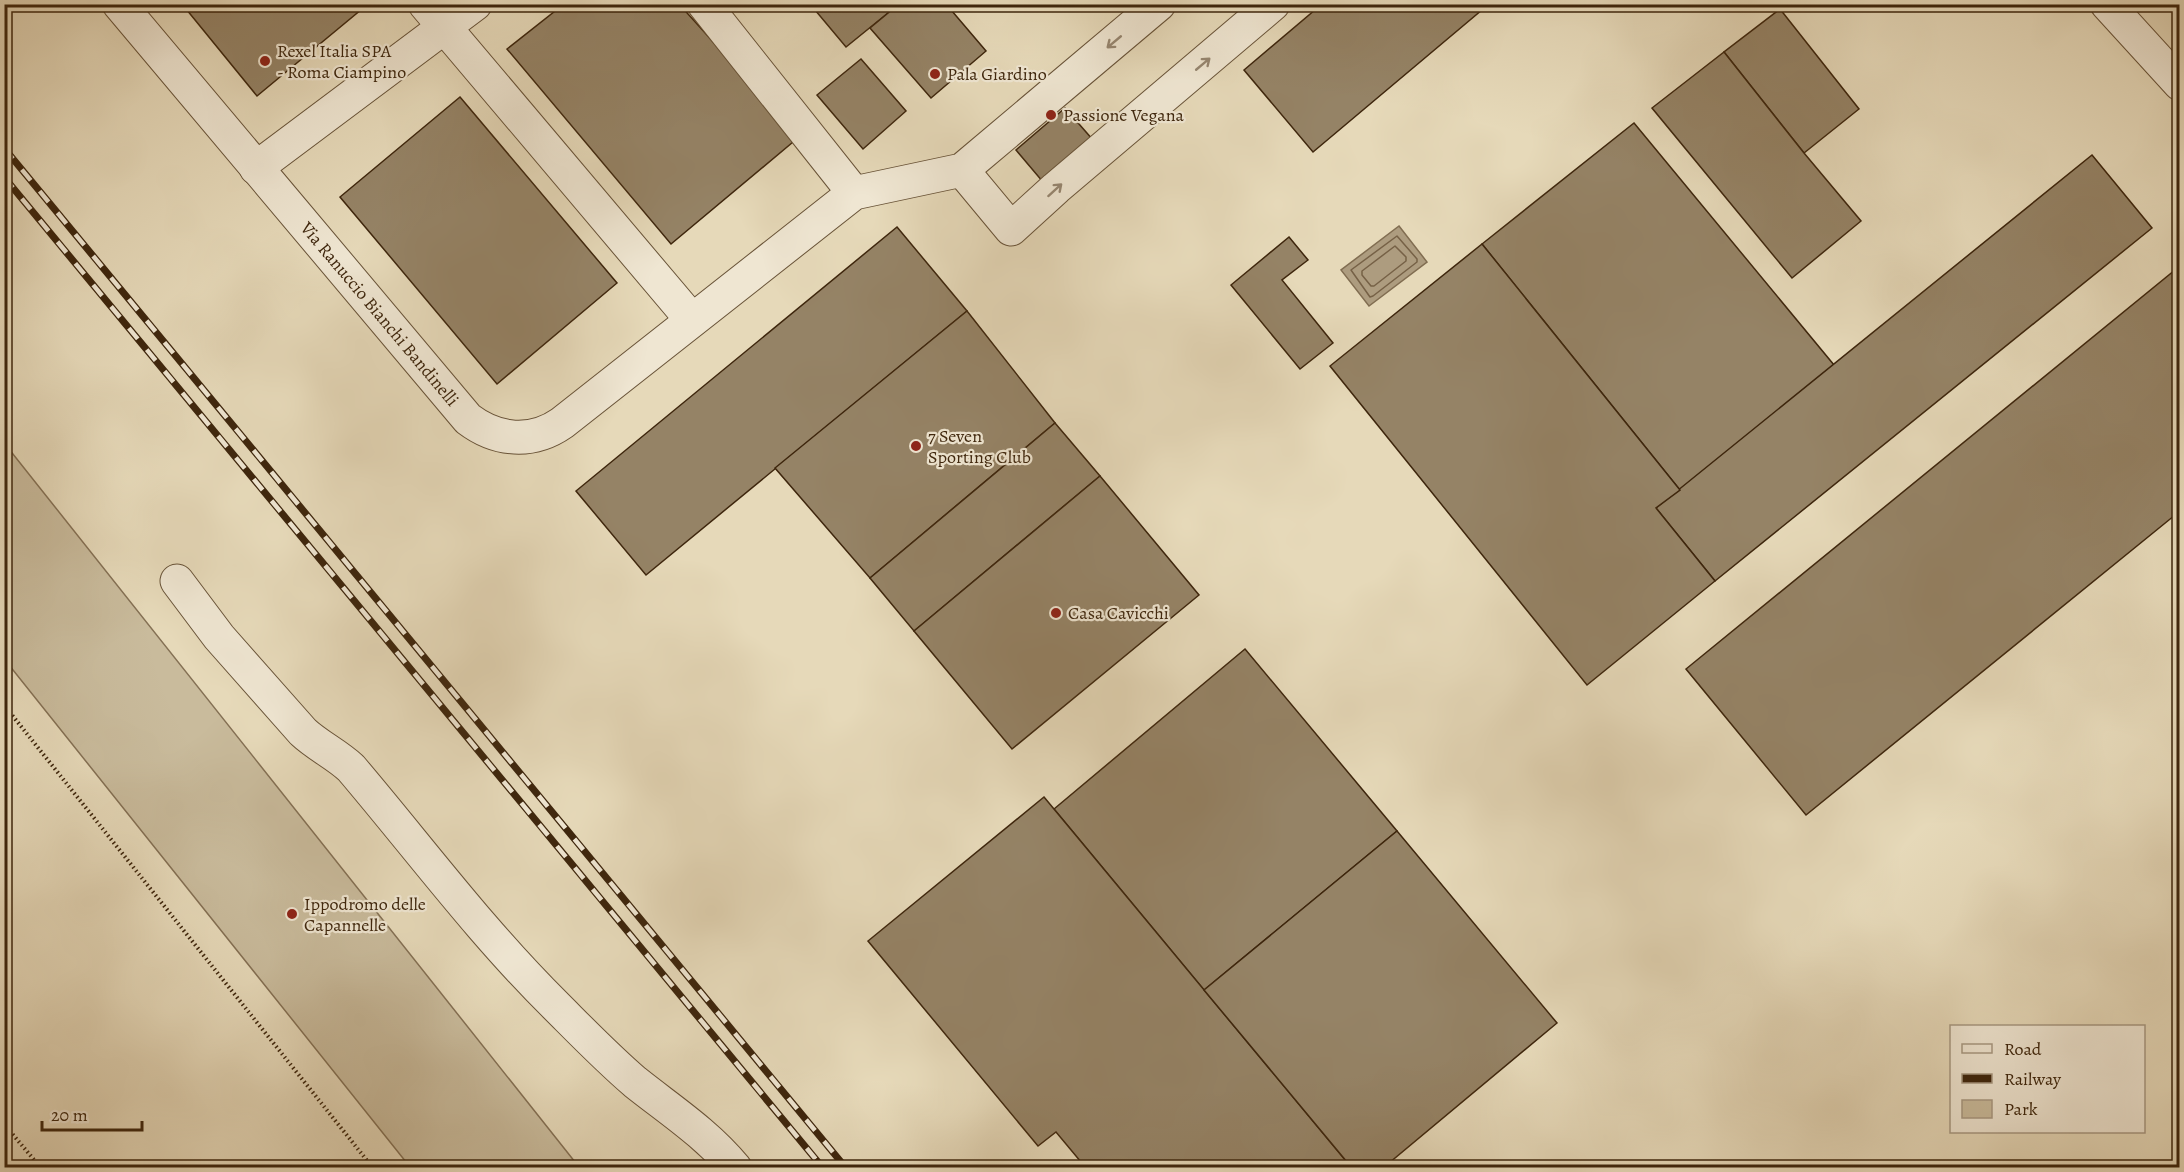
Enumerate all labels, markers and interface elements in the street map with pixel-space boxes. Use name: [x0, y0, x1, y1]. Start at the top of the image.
one-way arrow: [1107, 35, 1122, 49]
place label: Rexel Italia SPA - Roma Ciampino: [277, 39, 406, 84]
marker: Rexel Italia SPA - Roma Ciampino: [258, 54, 272, 68]
one-way arrow: [1195, 57, 1210, 71]
place label: Pala Giardino: [947, 62, 1047, 86]
marker: Pala Giardino: [928, 67, 942, 81]
place label: Passione Vegana: [1063, 103, 1184, 127]
marker: Passione Vegana: [1044, 108, 1058, 122]
one-way arrow: [1047, 183, 1062, 197]
street label: Via Ranuccio Bianchi Bandinelli: [295, 216, 464, 411]
place label: 7 Seven Sporting Club: [928, 424, 1031, 469]
marker: 7 Seven Sporting Club: [909, 439, 923, 453]
place label: Casa Cavicchi: [1068, 601, 1169, 625]
marker: Casa Cavicchi: [1049, 606, 1063, 620]
place label: Ippodromo delle Capannelle: [304, 892, 426, 937]
marker: Ippodromo delle Capannelle: [285, 907, 299, 921]
legend: [1950, 1025, 2145, 1133]
text: Road: [2004, 1037, 2042, 1061]
text: Railway: [2004, 1067, 2062, 1091]
scale bar: [42, 1094, 142, 1132]
text: Park: [2004, 1097, 2038, 1121]
text: 20 m: [51, 1103, 88, 1127]

